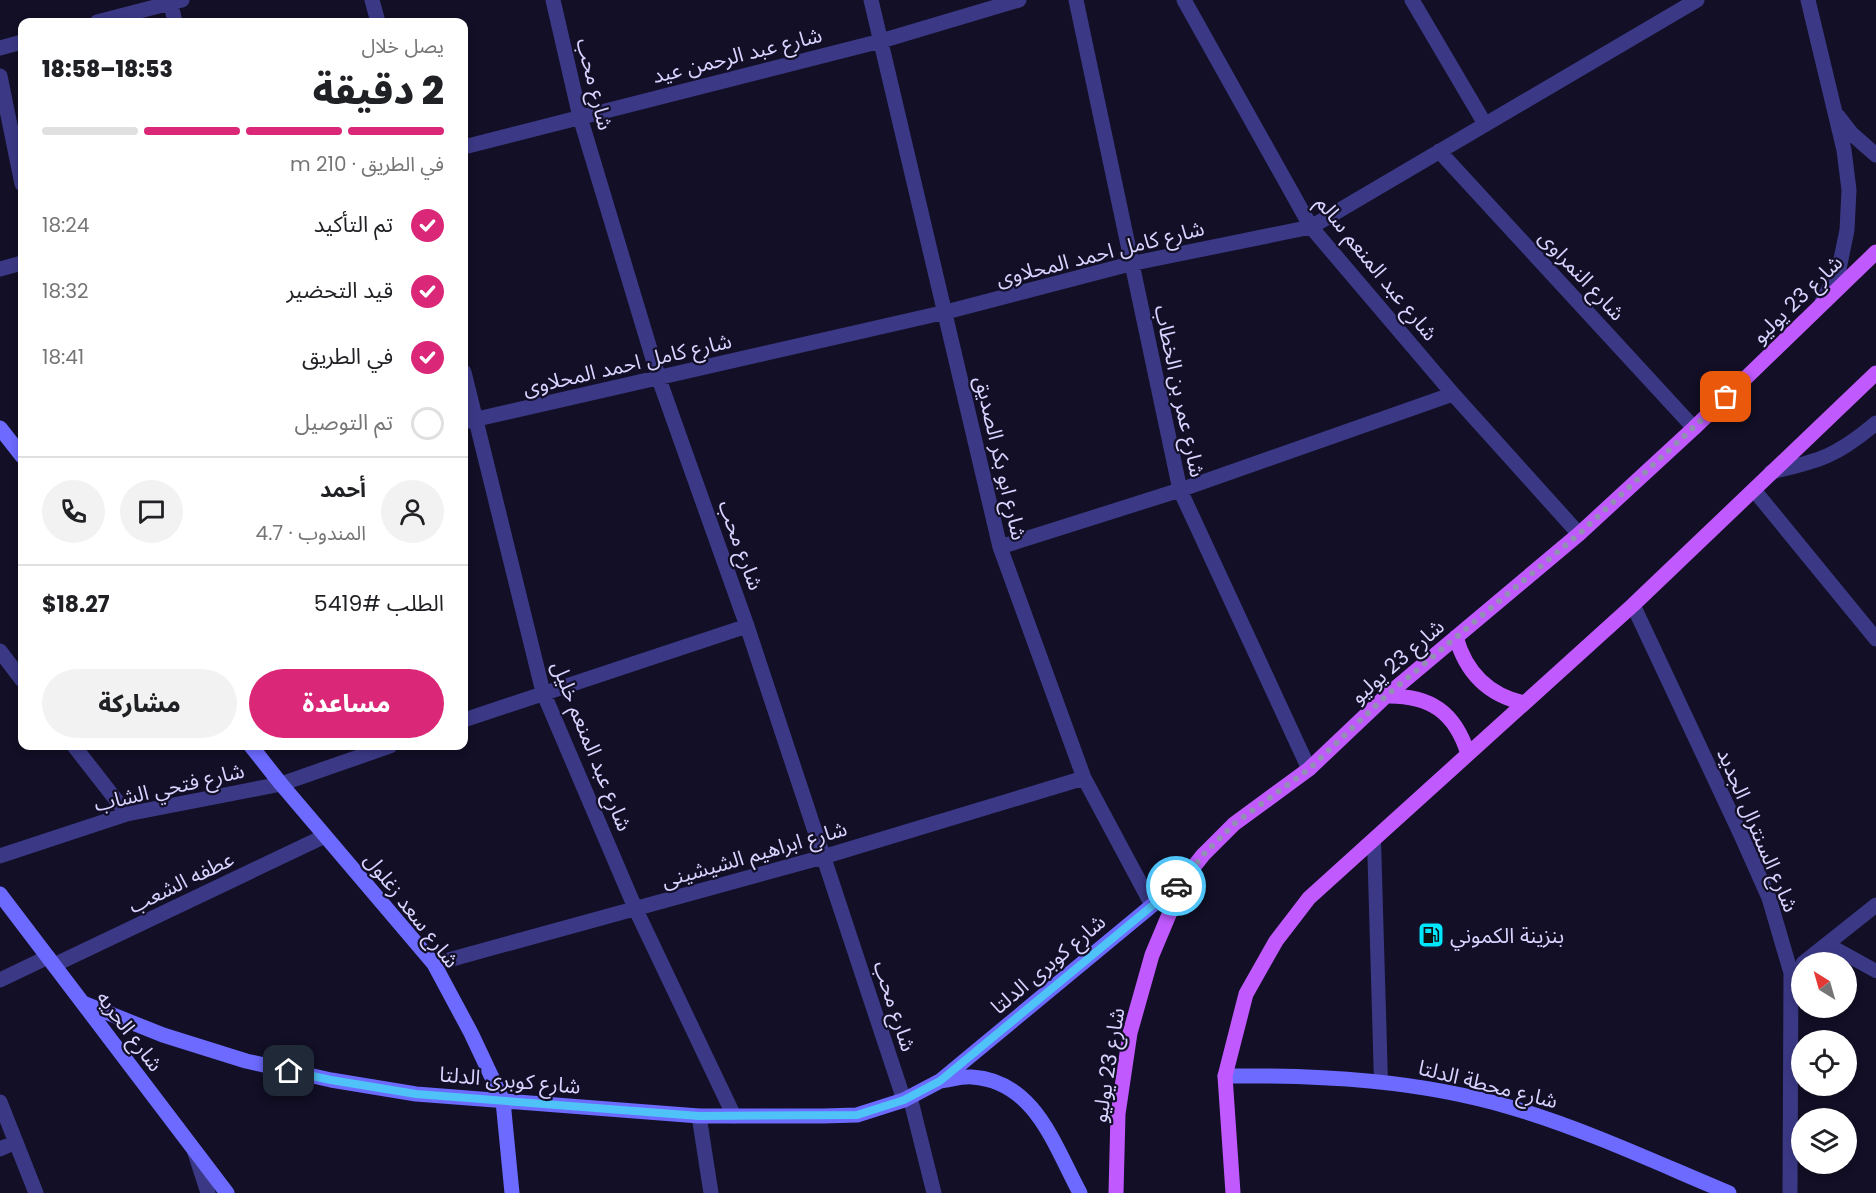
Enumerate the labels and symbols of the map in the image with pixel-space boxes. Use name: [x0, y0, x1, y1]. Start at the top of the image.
street label: شارع عبد الرحمن عيد: [649, 20, 825, 91]
street label: شارع محب: [569, 35, 620, 133]
street label: شارع عبد المنعم سالم: [1309, 189, 1445, 347]
street label: شارع كامل احمد المحلاوى: [993, 213, 1207, 294]
street label: شارع النمراوى: [1532, 223, 1632, 327]
street label: شارع 23 يوليو: [1745, 248, 1849, 350]
street label: شارع عمر بن الخطاب: [1147, 302, 1212, 480]
street label: شارع كامل احمد المحلاوى: [520, 326, 734, 403]
pin: [1700, 371, 1751, 422]
street label: شارع ابو بكر الصديق: [967, 373, 1034, 543]
street label: شارع محب: [710, 496, 771, 594]
street label: شارع 23 يوليو: [1344, 612, 1451, 711]
street label: شارع عبد المنعم خليل: [544, 657, 639, 836]
street label: شارع السنترال الجديد: [1709, 744, 1806, 917]
street label: شارع فتحي الشاب: [91, 756, 247, 820]
street label: شارع ابراهيم الشيشينى: [658, 814, 850, 895]
street label: عطفه الشعب: [123, 844, 239, 920]
street label: شارع سعد زغلول: [357, 846, 466, 974]
courier: [1146, 856, 1206, 916]
street label: شارع كوبرى الدلتا: [984, 907, 1112, 1021]
fuel station icon: بنزينة الكموني: [1416, 920, 1446, 950]
place label: بنزينة الكموني: [1450, 921, 1564, 951]
north arrow: [1791, 952, 1857, 1018]
street label: شارع محب: [866, 957, 923, 1055]
street label: شارع الحريه: [89, 985, 170, 1078]
street label: شارع 23 يوليو: [1085, 1005, 1132, 1125]
pin: [263, 1045, 314, 1096]
street label: شارع محطة الدلتا: [1415, 1053, 1561, 1116]
street label: شارع كوبرى الدلتا: [438, 1059, 582, 1102]

